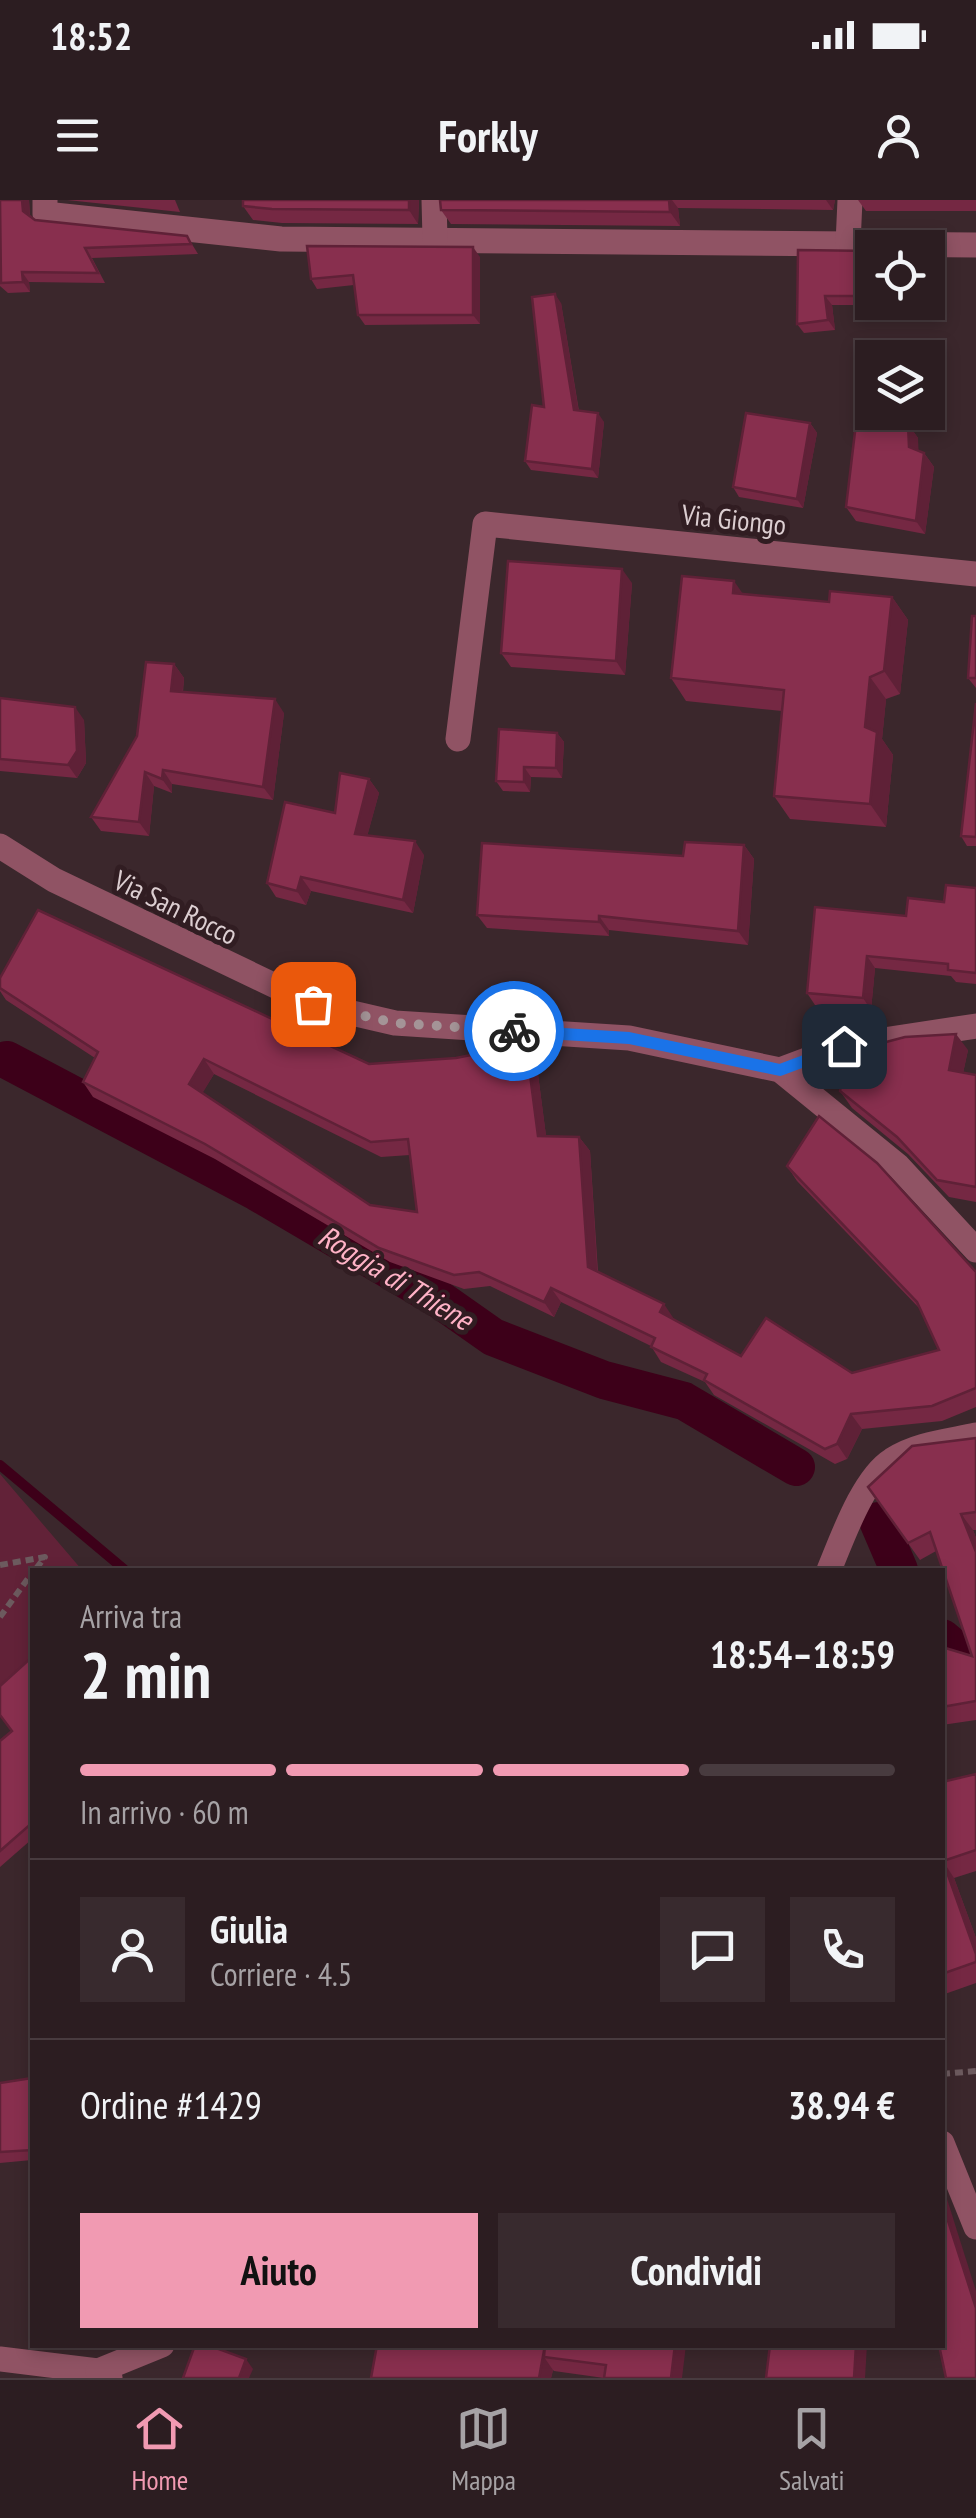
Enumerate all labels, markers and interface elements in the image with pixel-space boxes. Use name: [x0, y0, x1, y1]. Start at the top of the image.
text: 18:52: [50, 11, 132, 60]
text: Forkly: [438, 106, 538, 164]
icon: menu: [50, 108, 105, 163]
icon: person: [871, 108, 926, 163]
map controls: [855, 230, 945, 430]
button: locate: [855, 230, 945, 320]
button: layers: [855, 340, 945, 430]
street label: Via Giongo: [679, 495, 788, 543]
street label: Via San Rocco: [107, 861, 244, 953]
pin: [271, 962, 356, 1047]
icon: bag: [286, 977, 341, 1032]
courier: [464, 981, 564, 1081]
icon: bike: [487, 1004, 542, 1059]
pin: [802, 1004, 887, 1089]
icon: home: [817, 1019, 872, 1074]
water label: Roggia di Thiene: [312, 1216, 482, 1339]
text: Arriva tra: [80, 1595, 182, 1637]
text: 18:54–18:59: [710, 1629, 895, 1678]
text: 2 min: [80, 1632, 211, 1716]
text: In arrivo · 60 m: [80, 1791, 249, 1833]
button: person: [80, 1897, 185, 2002]
button: chat: [660, 1897, 765, 2002]
button: phone: [790, 1897, 895, 2002]
text: Giulia: [210, 1904, 288, 1953]
text: Corriere · 4.5: [210, 1953, 352, 1995]
text: Ordine #1429: [80, 2080, 262, 2129]
text: 38.94 €: [788, 2080, 895, 2129]
button: Aiuto: [80, 2213, 478, 2328]
button: Condividi: [498, 2213, 895, 2328]
tab: Home: [131, 2401, 188, 2498]
tab: Mappa: [451, 2401, 516, 2498]
tab: Salvati: [779, 2401, 845, 2498]

